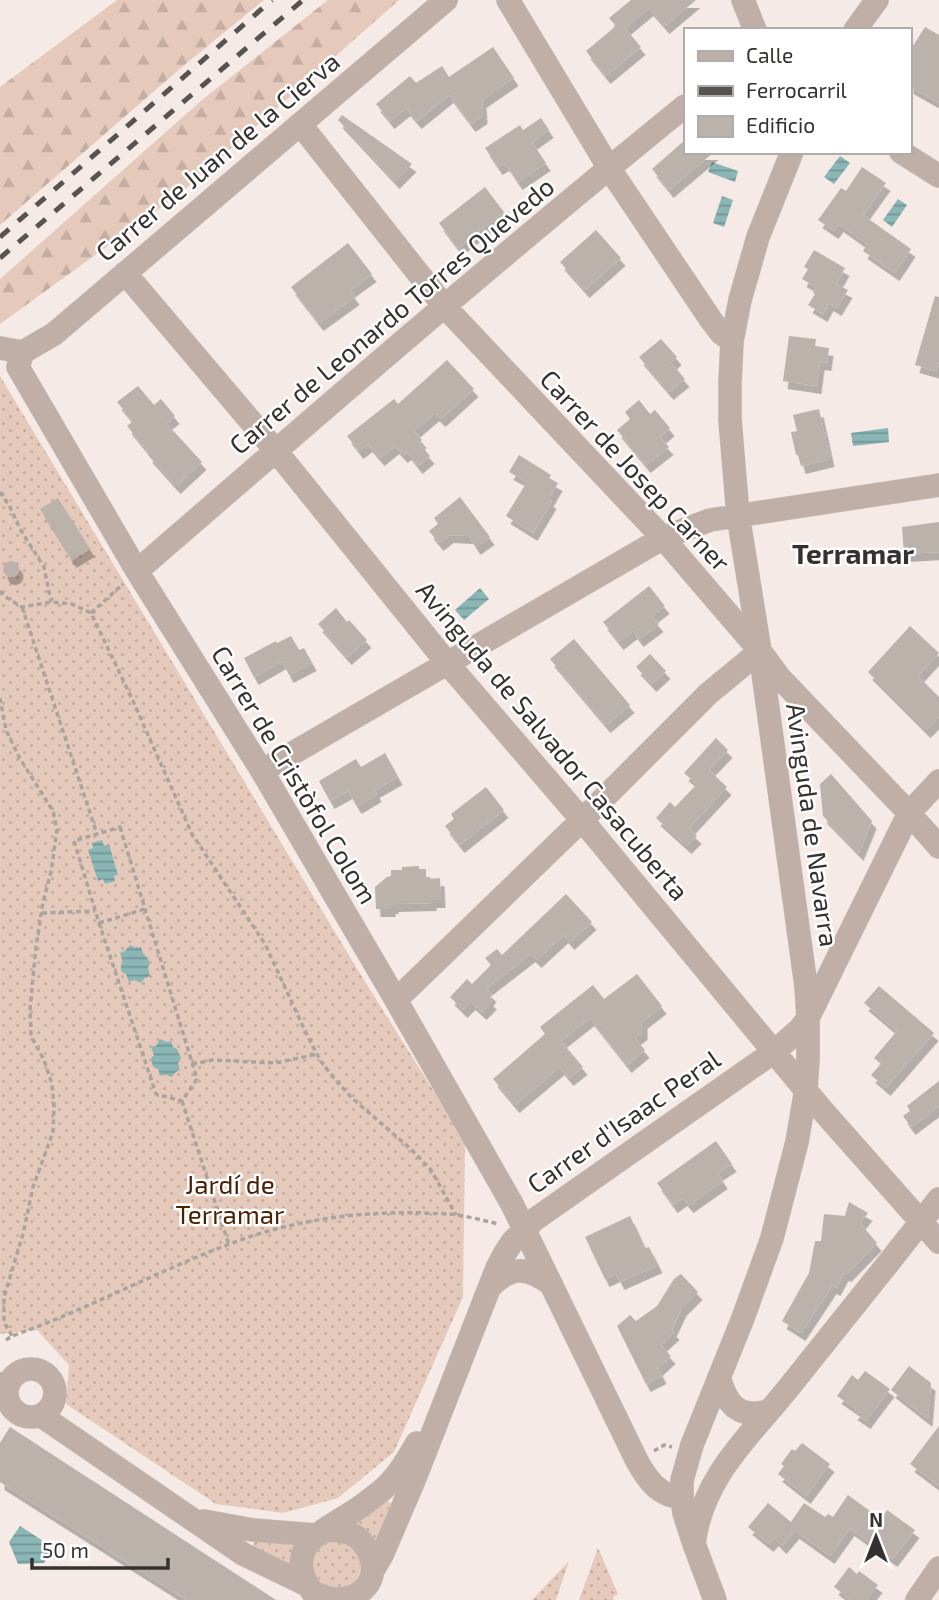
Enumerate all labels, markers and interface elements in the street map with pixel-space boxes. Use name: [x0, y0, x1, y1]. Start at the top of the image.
legend: [684, 28, 911, 154]
text: Calle: [746, 42, 793, 67]
street label: Carrer de Juan de la Cierva: [89, 45, 345, 267]
text: Ferrocarril: [746, 77, 848, 102]
text: Edificio: [746, 112, 815, 137]
street label: Carrer de Leonardo Torres Quevedo: [222, 170, 560, 460]
street label: Carrer de Josep Carner: [535, 363, 737, 577]
district label: Terramar: [792, 536, 914, 570]
street label: Avinguda de Salvador Casacuberta: [411, 574, 696, 906]
street label: Carrer de Cristòfol Colom: [206, 640, 385, 909]
street label: Avinguda de Navarra: [781, 701, 846, 949]
street label: Carrer d'Isaac Peral: [521, 1042, 726, 1199]
park label: Jardí de Terramar: [176, 1168, 284, 1229]
north arrow: [841, 1502, 911, 1572]
text: N: [869, 1508, 883, 1531]
scale bar: [32, 1526, 168, 1570]
text: 50 m: [42, 1537, 89, 1562]

